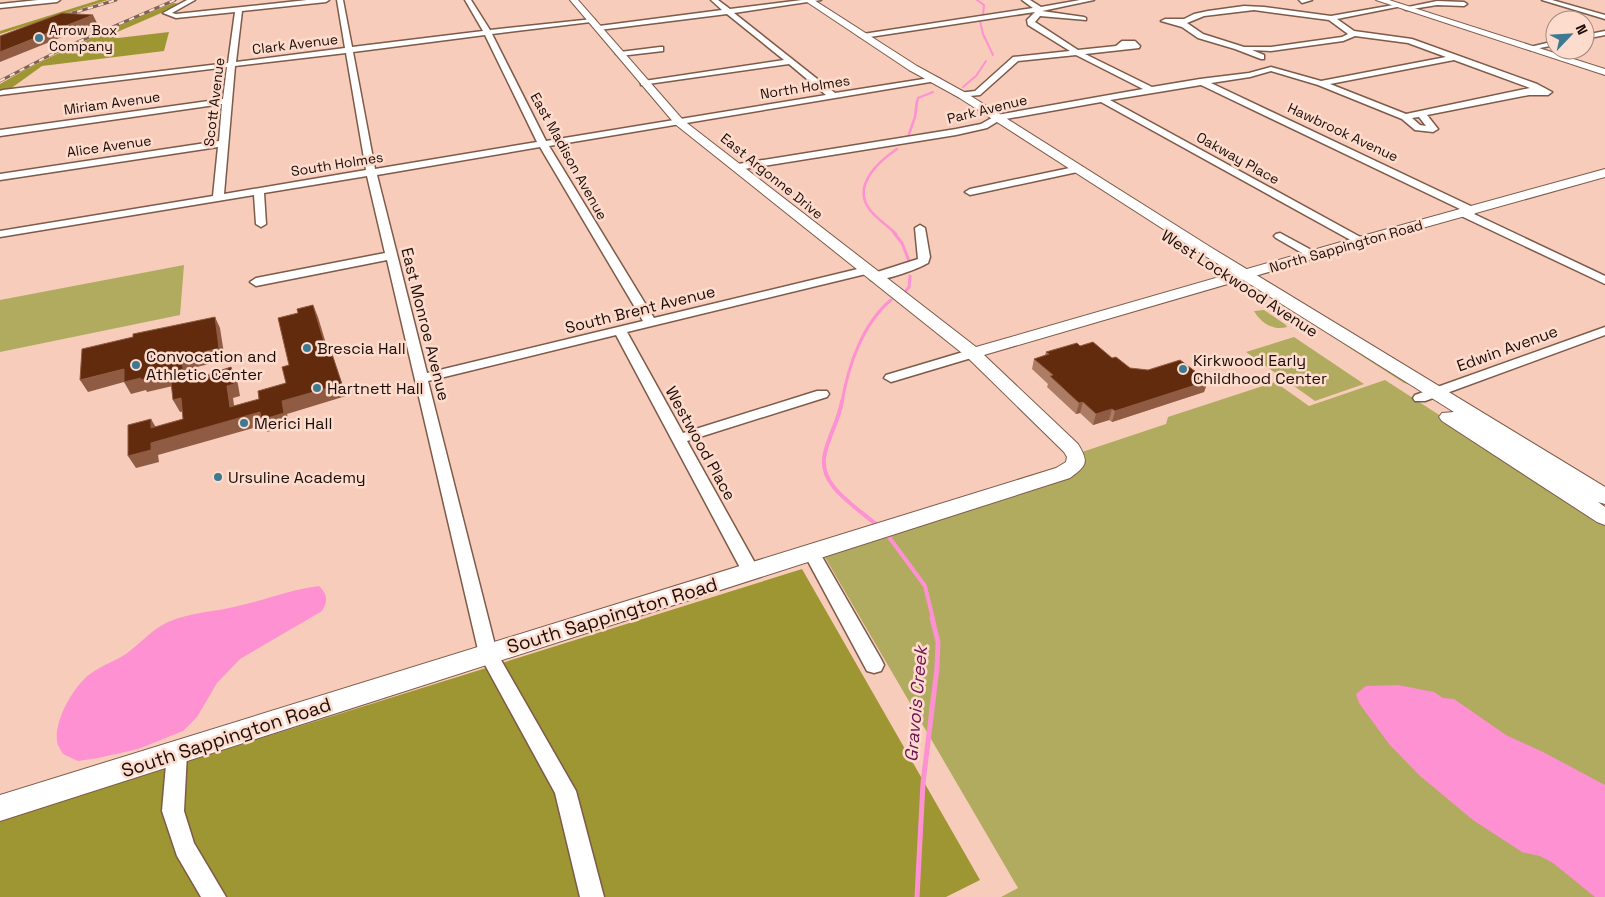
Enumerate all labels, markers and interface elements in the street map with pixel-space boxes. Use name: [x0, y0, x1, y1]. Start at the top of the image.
north arrow: [1545, 10, 1595, 60]
place label: Arrow Box Company: [49, 21, 117, 55]
text: N: [1572, 21, 1592, 38]
street label: Clark Avenue: [251, 30, 339, 58]
marker: Arrow Box Company: [33, 32, 45, 44]
street label: Scott Avenue: [200, 57, 228, 147]
street label: North Holmes: [759, 71, 851, 103]
street label: Miriam Avenue: [63, 87, 161, 119]
street label: East Madison Avenue: [526, 89, 612, 223]
street label: Park Avenue: [945, 90, 1029, 128]
street label: Hawbrook Avenue: [1285, 98, 1401, 166]
street label: Oakway Place: [1193, 128, 1283, 188]
street label: East Argonne Drive: [717, 129, 827, 223]
street label: Alice Avenue: [66, 131, 152, 161]
street label: South Holmes: [289, 148, 385, 180]
street label: North Sappington Road: [1267, 215, 1425, 277]
street label: West Lockwood Avenue: [1157, 225, 1322, 342]
street label: East Monroe Avenue: [396, 245, 455, 403]
street label: South Brent Avenue: [563, 281, 717, 338]
street label: Edwin Avenue: [1454, 320, 1561, 377]
place label: Brescia Hall: [317, 338, 406, 359]
marker: Brescia Hall: [301, 342, 313, 354]
place label: Convocation and Athletic Center: [146, 346, 277, 385]
place label: Kirkwood Early Childhood Center: [1193, 350, 1327, 389]
marker: Convocation and Athletic Center: [130, 359, 142, 371]
marker: Kirkwood Early Childhood Center: [1177, 363, 1189, 375]
place label: Hartnett Hall: [327, 378, 424, 399]
marker: Hartnett Hall: [311, 382, 323, 394]
street label: Westwood Place: [661, 382, 741, 504]
place label: Merici Hall: [254, 413, 332, 434]
marker: Merici Hall: [238, 417, 250, 429]
place label: Ursuline Academy: [228, 467, 366, 488]
marker: Ursuline Academy: [212, 471, 224, 483]
street label: South Sappington Road: [504, 571, 721, 659]
water label: Gravois Creek: [899, 643, 932, 763]
street label: South Sappington Road: [118, 692, 334, 783]

